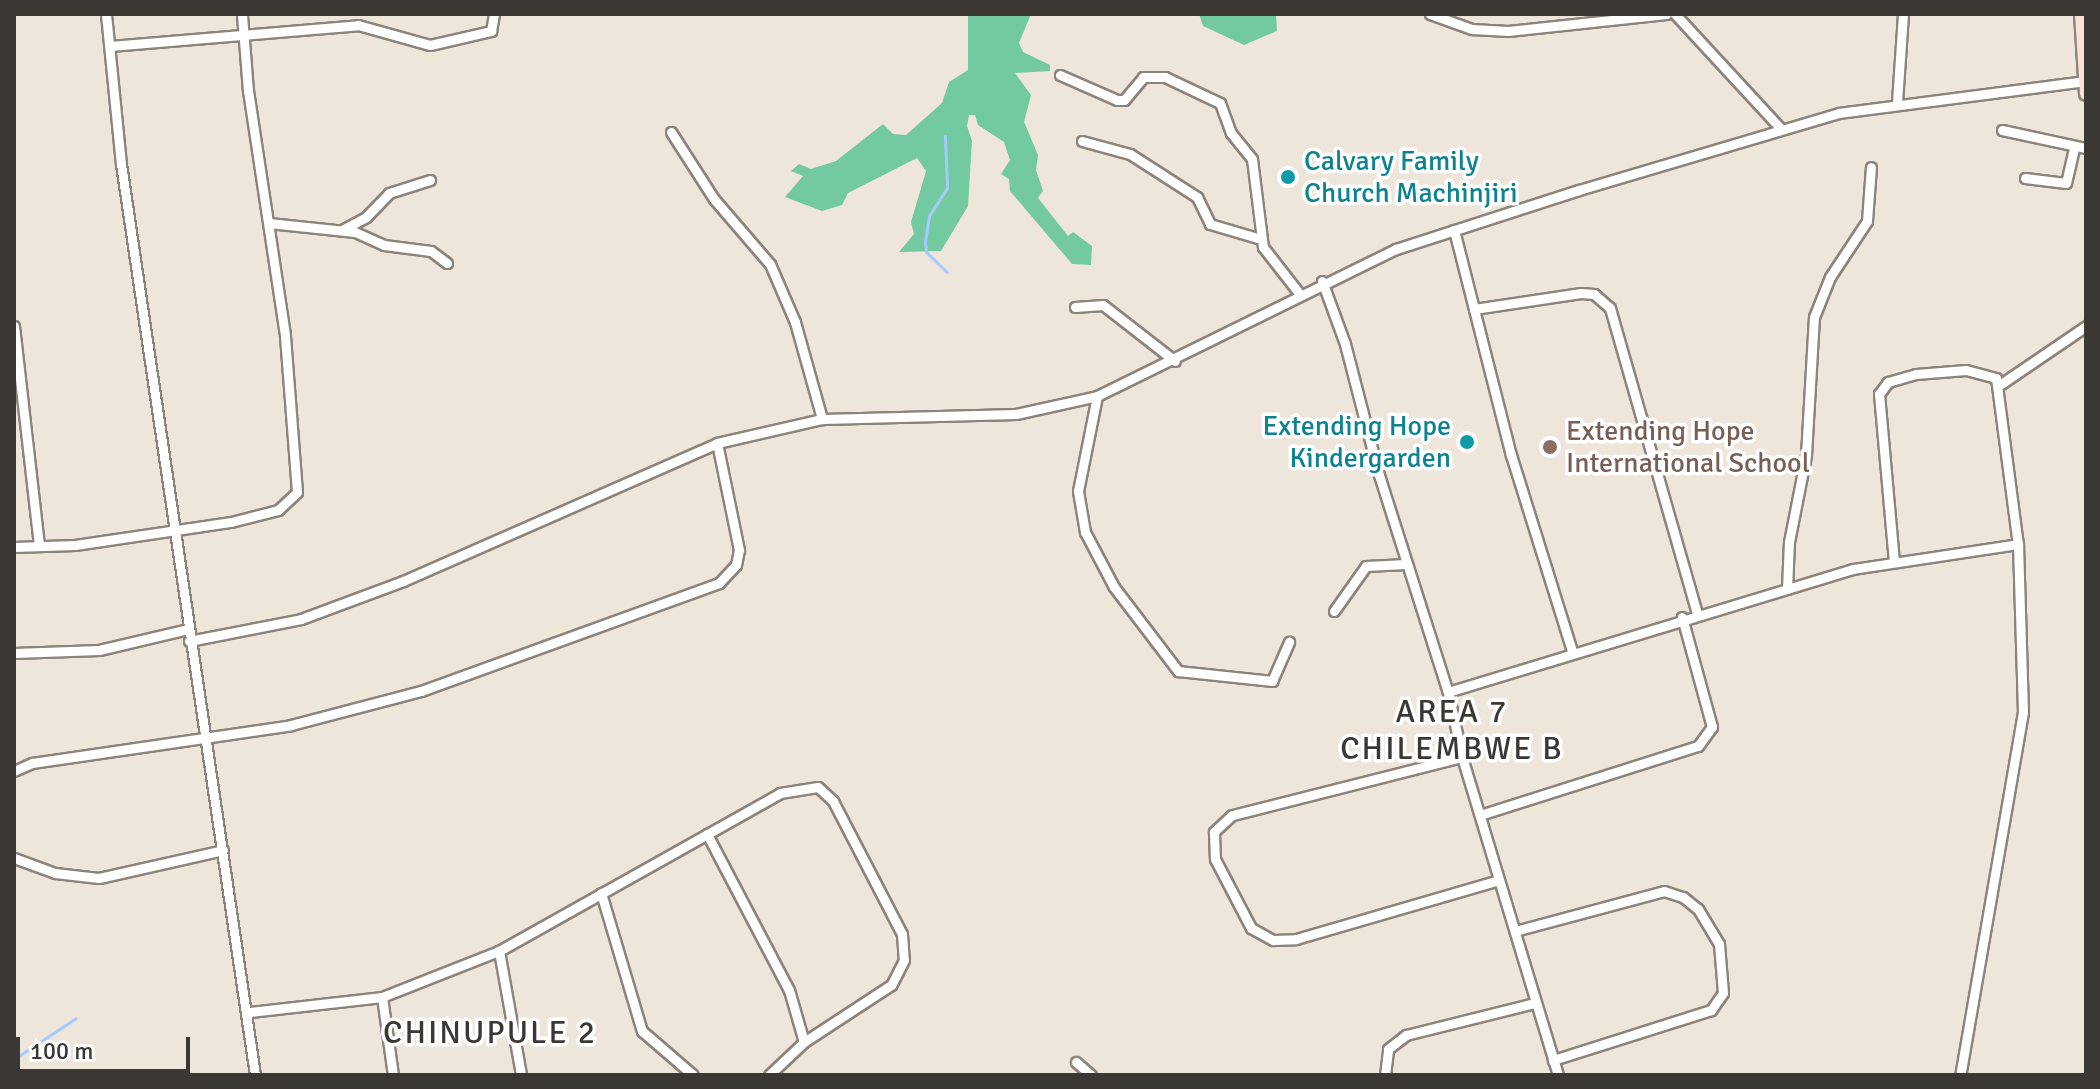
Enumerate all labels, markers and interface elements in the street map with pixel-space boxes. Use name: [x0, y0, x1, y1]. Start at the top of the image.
place label: Calvary Family Church Machinjiri: [1304, 144, 1518, 210]
marker: Calvary Family Church Machinjiri: [1279, 168, 1297, 186]
place label: Extending Hope Kindergarden: [1263, 409, 1451, 475]
place label: Extending Hope International School: [1566, 414, 1810, 480]
marker: Extending Hope Kindergarden: [1458, 433, 1476, 451]
marker: Extending Hope International School: [1541, 438, 1559, 456]
district label: AREA 7 CHILEMBWE B: [1340, 694, 1564, 769]
district label: CHINUPULE 2: [383, 1014, 597, 1052]
scale bar: [20, 1021, 194, 1071]
text: 100 m: [30, 1036, 93, 1066]

